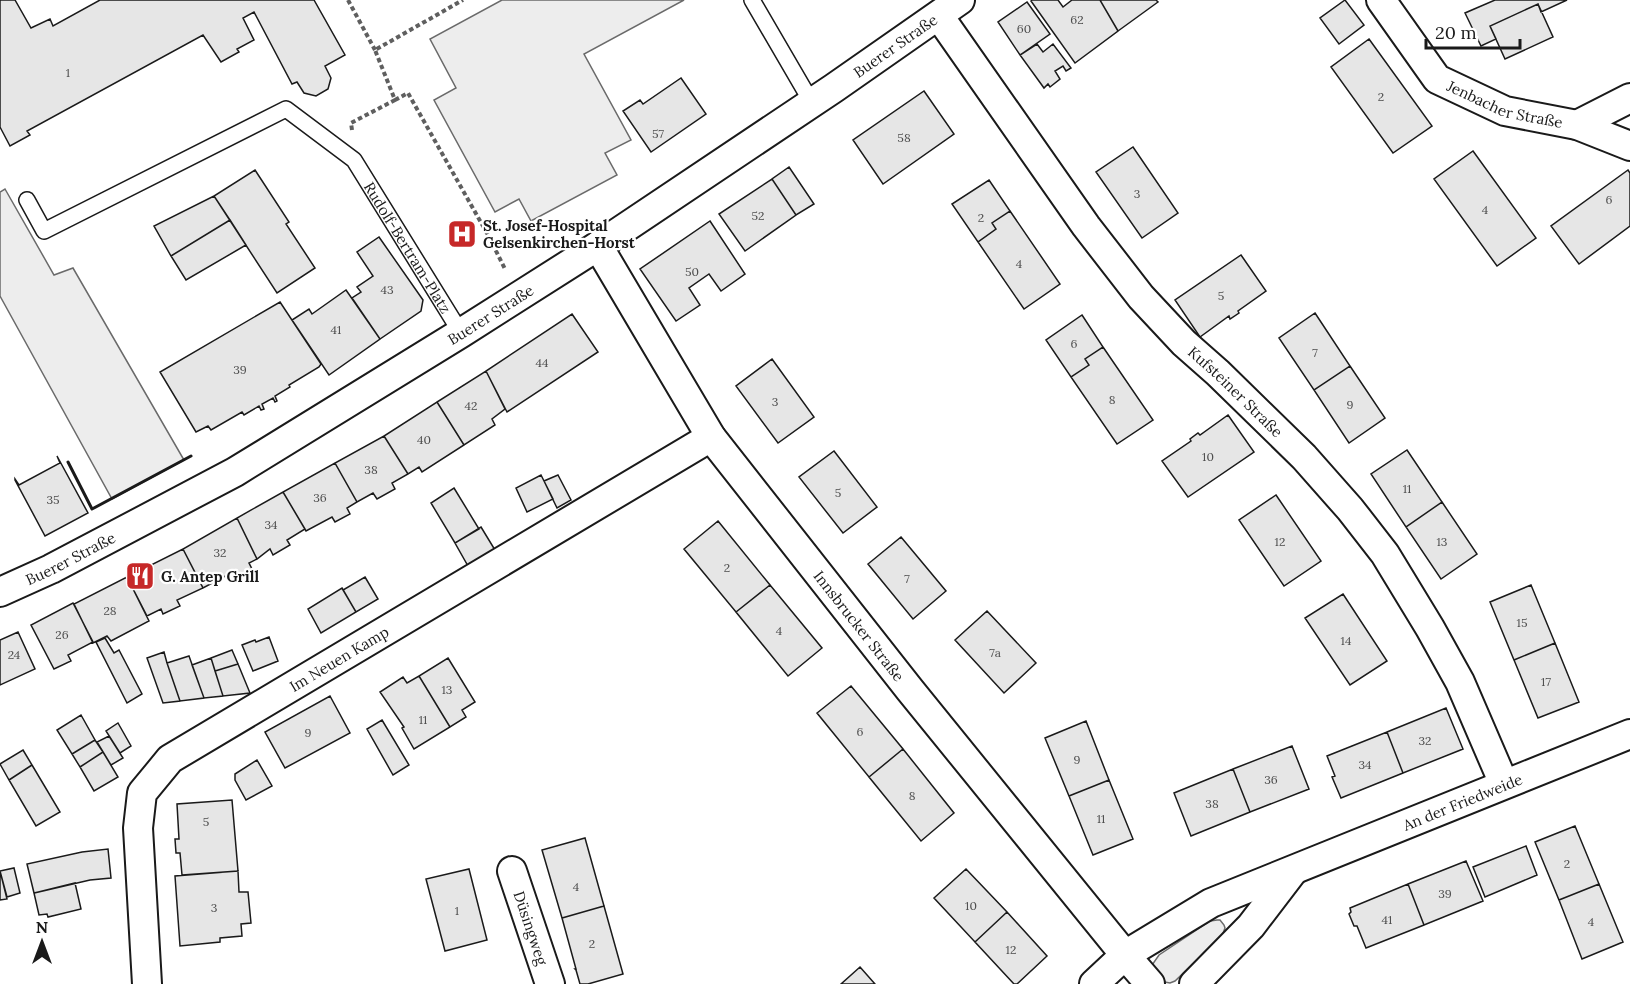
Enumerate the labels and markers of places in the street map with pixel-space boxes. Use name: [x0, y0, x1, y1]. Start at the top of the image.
place label: St. Josef-Hospital Gelsenkirchen-Horst: [483, 216, 636, 252]
hospital icon: St. Josef-Hospital Gelsenkirchen-Horst: [446, 218, 478, 250]
restaurant icon: G. Antep Grill: [124, 560, 156, 592]
place label: G. Antep Grill: [161, 567, 259, 586]

